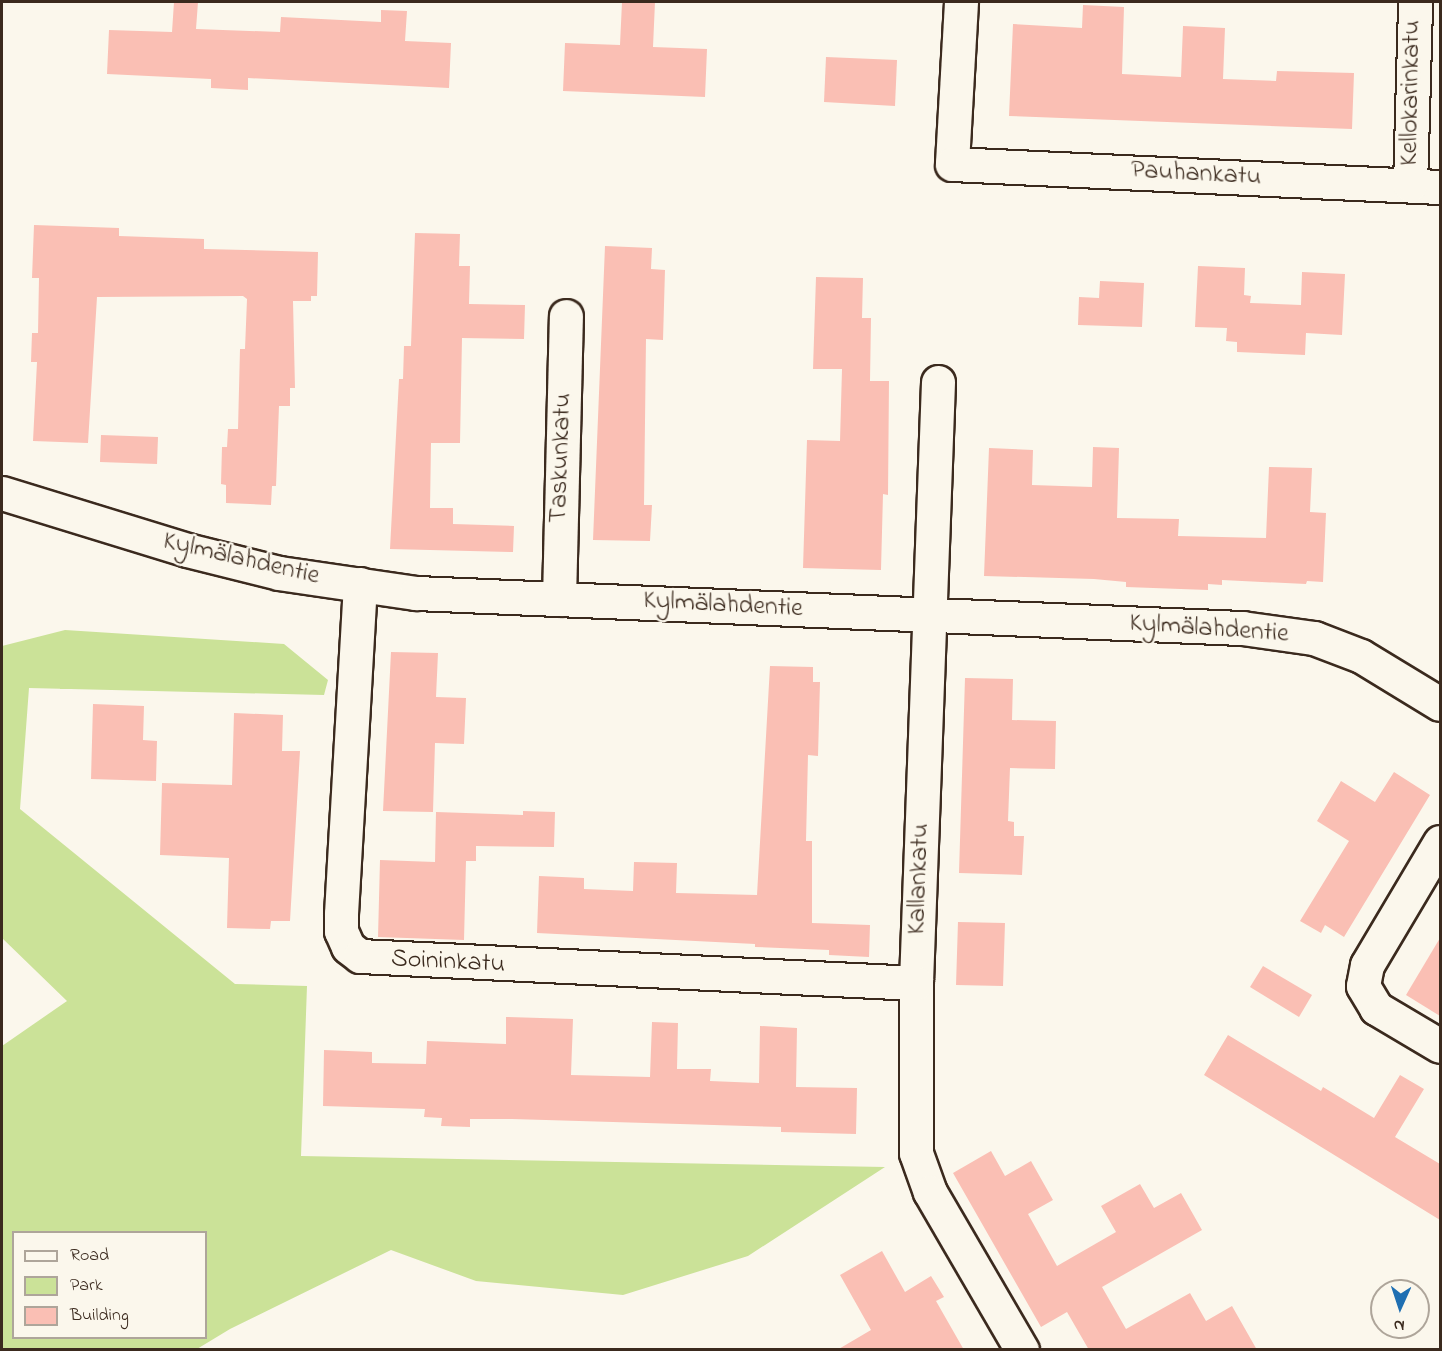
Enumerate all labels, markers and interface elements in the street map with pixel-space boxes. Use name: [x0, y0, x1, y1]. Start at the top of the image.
street label: Kellokarinkatu: [1395, 20, 1429, 166]
street label: Pauhankatu: [1130, 156, 1262, 194]
street label: Taskunkatu: [544, 392, 580, 524]
street label: Kylmälahdentie: [160, 527, 322, 593]
street label: Kylmälahdentie: [642, 586, 804, 626]
street label: Kylmälahdentie: [1128, 609, 1290, 651]
street label: Kallankatu: [902, 823, 938, 935]
street label: Soininkatu: [390, 944, 506, 982]
legend: [12, 1231, 207, 1339]
text: Road: [70, 1243, 109, 1269]
text: Park: [70, 1273, 103, 1299]
north arrow: [1370, 1279, 1430, 1339]
text: Building: [70, 1303, 129, 1329]
text: N: [1393, 1313, 1405, 1337]

